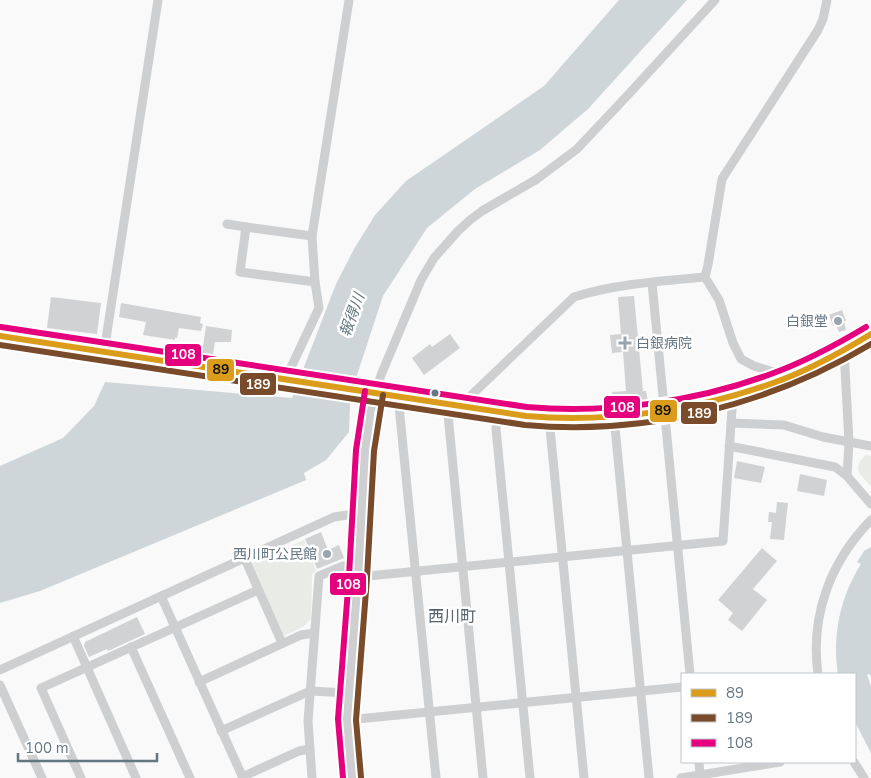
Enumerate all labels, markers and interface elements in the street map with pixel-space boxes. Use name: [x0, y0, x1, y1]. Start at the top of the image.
water label: 報得川: [335, 289, 370, 340]
place label: 白銀堂: [786, 312, 828, 331]
marker: 白銀堂: [832, 315, 844, 327]
place label: 白銀病院: [636, 334, 692, 353]
marker: 白銀病院: [618, 336, 632, 350]
line badge: 108: [164, 343, 202, 367]
text: 108: [170, 345, 196, 364]
line badge: 89: [206, 358, 235, 382]
text: 89: [213, 360, 229, 379]
line badge: 189: [239, 372, 277, 396]
text: 189: [245, 375, 271, 394]
unlabelled marker: [430, 388, 440, 398]
line badge: 108: [603, 395, 641, 419]
text: 108: [609, 398, 635, 417]
line badge: 89: [649, 399, 678, 423]
text: 89: [655, 401, 671, 420]
line badge: 189: [680, 401, 718, 425]
text: 189: [686, 404, 712, 423]
place label: 西川町公民館: [233, 545, 317, 564]
marker: 西川町公民館: [321, 548, 333, 560]
line badge: 108: [329, 572, 367, 596]
text: 108: [335, 575, 361, 594]
district label: 西川町: [428, 606, 476, 628]
legend: [681, 673, 856, 763]
text: 89: [726, 683, 744, 703]
text: 189: [726, 708, 753, 728]
scale bar: [18, 730, 156, 762]
text: 108: [726, 733, 753, 753]
text: 100 m: [25, 738, 69, 758]

